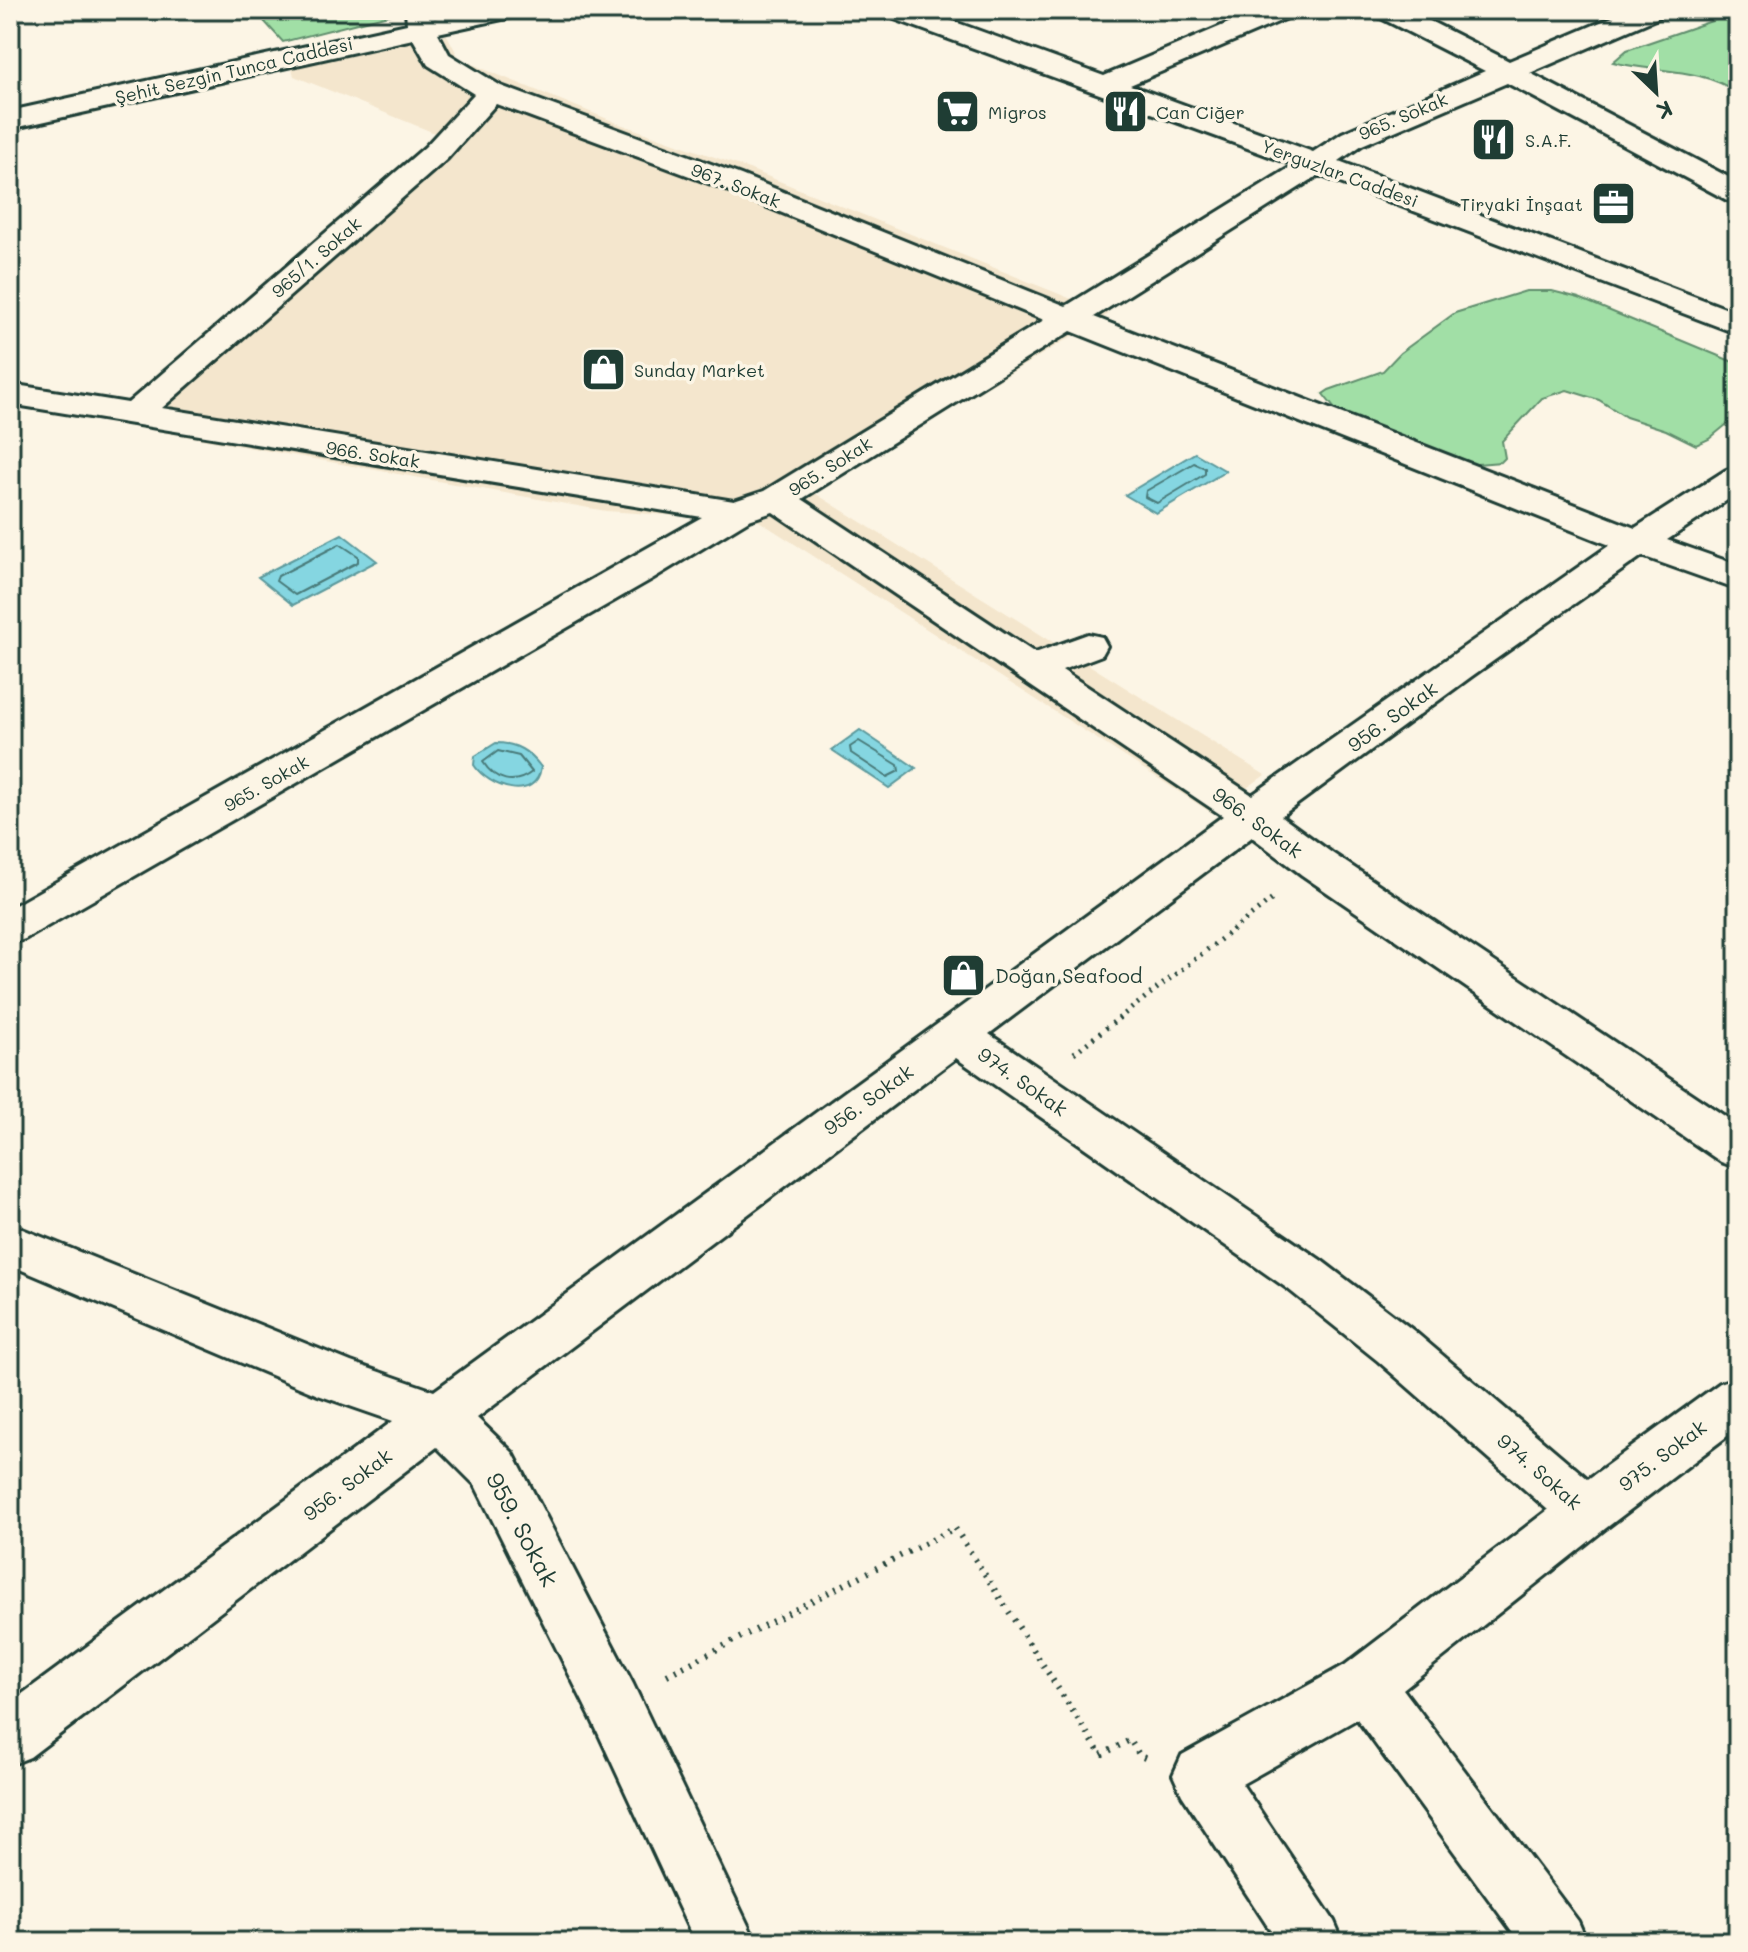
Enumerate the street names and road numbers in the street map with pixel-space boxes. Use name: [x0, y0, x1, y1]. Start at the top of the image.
street label: Şehit Sezgin Tunca Caddesi: [113, 31, 355, 109]
street label: 965. Sokak: [1355, 87, 1451, 145]
street label: Yerguzlar Caddesi: [1258, 133, 1422, 213]
street label: 967. Sokak: [688, 157, 784, 213]
street label: 965/1. Sokak: [266, 211, 366, 303]
street label: 965. Sokak: [784, 431, 876, 501]
street label: 966. Sokak: [324, 435, 422, 473]
street label: 956. Sokak: [1342, 675, 1442, 757]
street label: 965. Sokak: [219, 749, 313, 817]
street label: 966. Sokak: [1208, 781, 1308, 863]
street label: 974. Sokak: [973, 1041, 1073, 1121]
street label: 956. Sokak: [818, 1058, 918, 1140]
street label: 975. Sokak: [1613, 1413, 1711, 1497]
street label: 974. Sokak: [1492, 1427, 1588, 1515]
street label: 956. Sokak: [297, 1442, 397, 1526]
street label: 959. Sokak: [480, 1466, 566, 1592]

